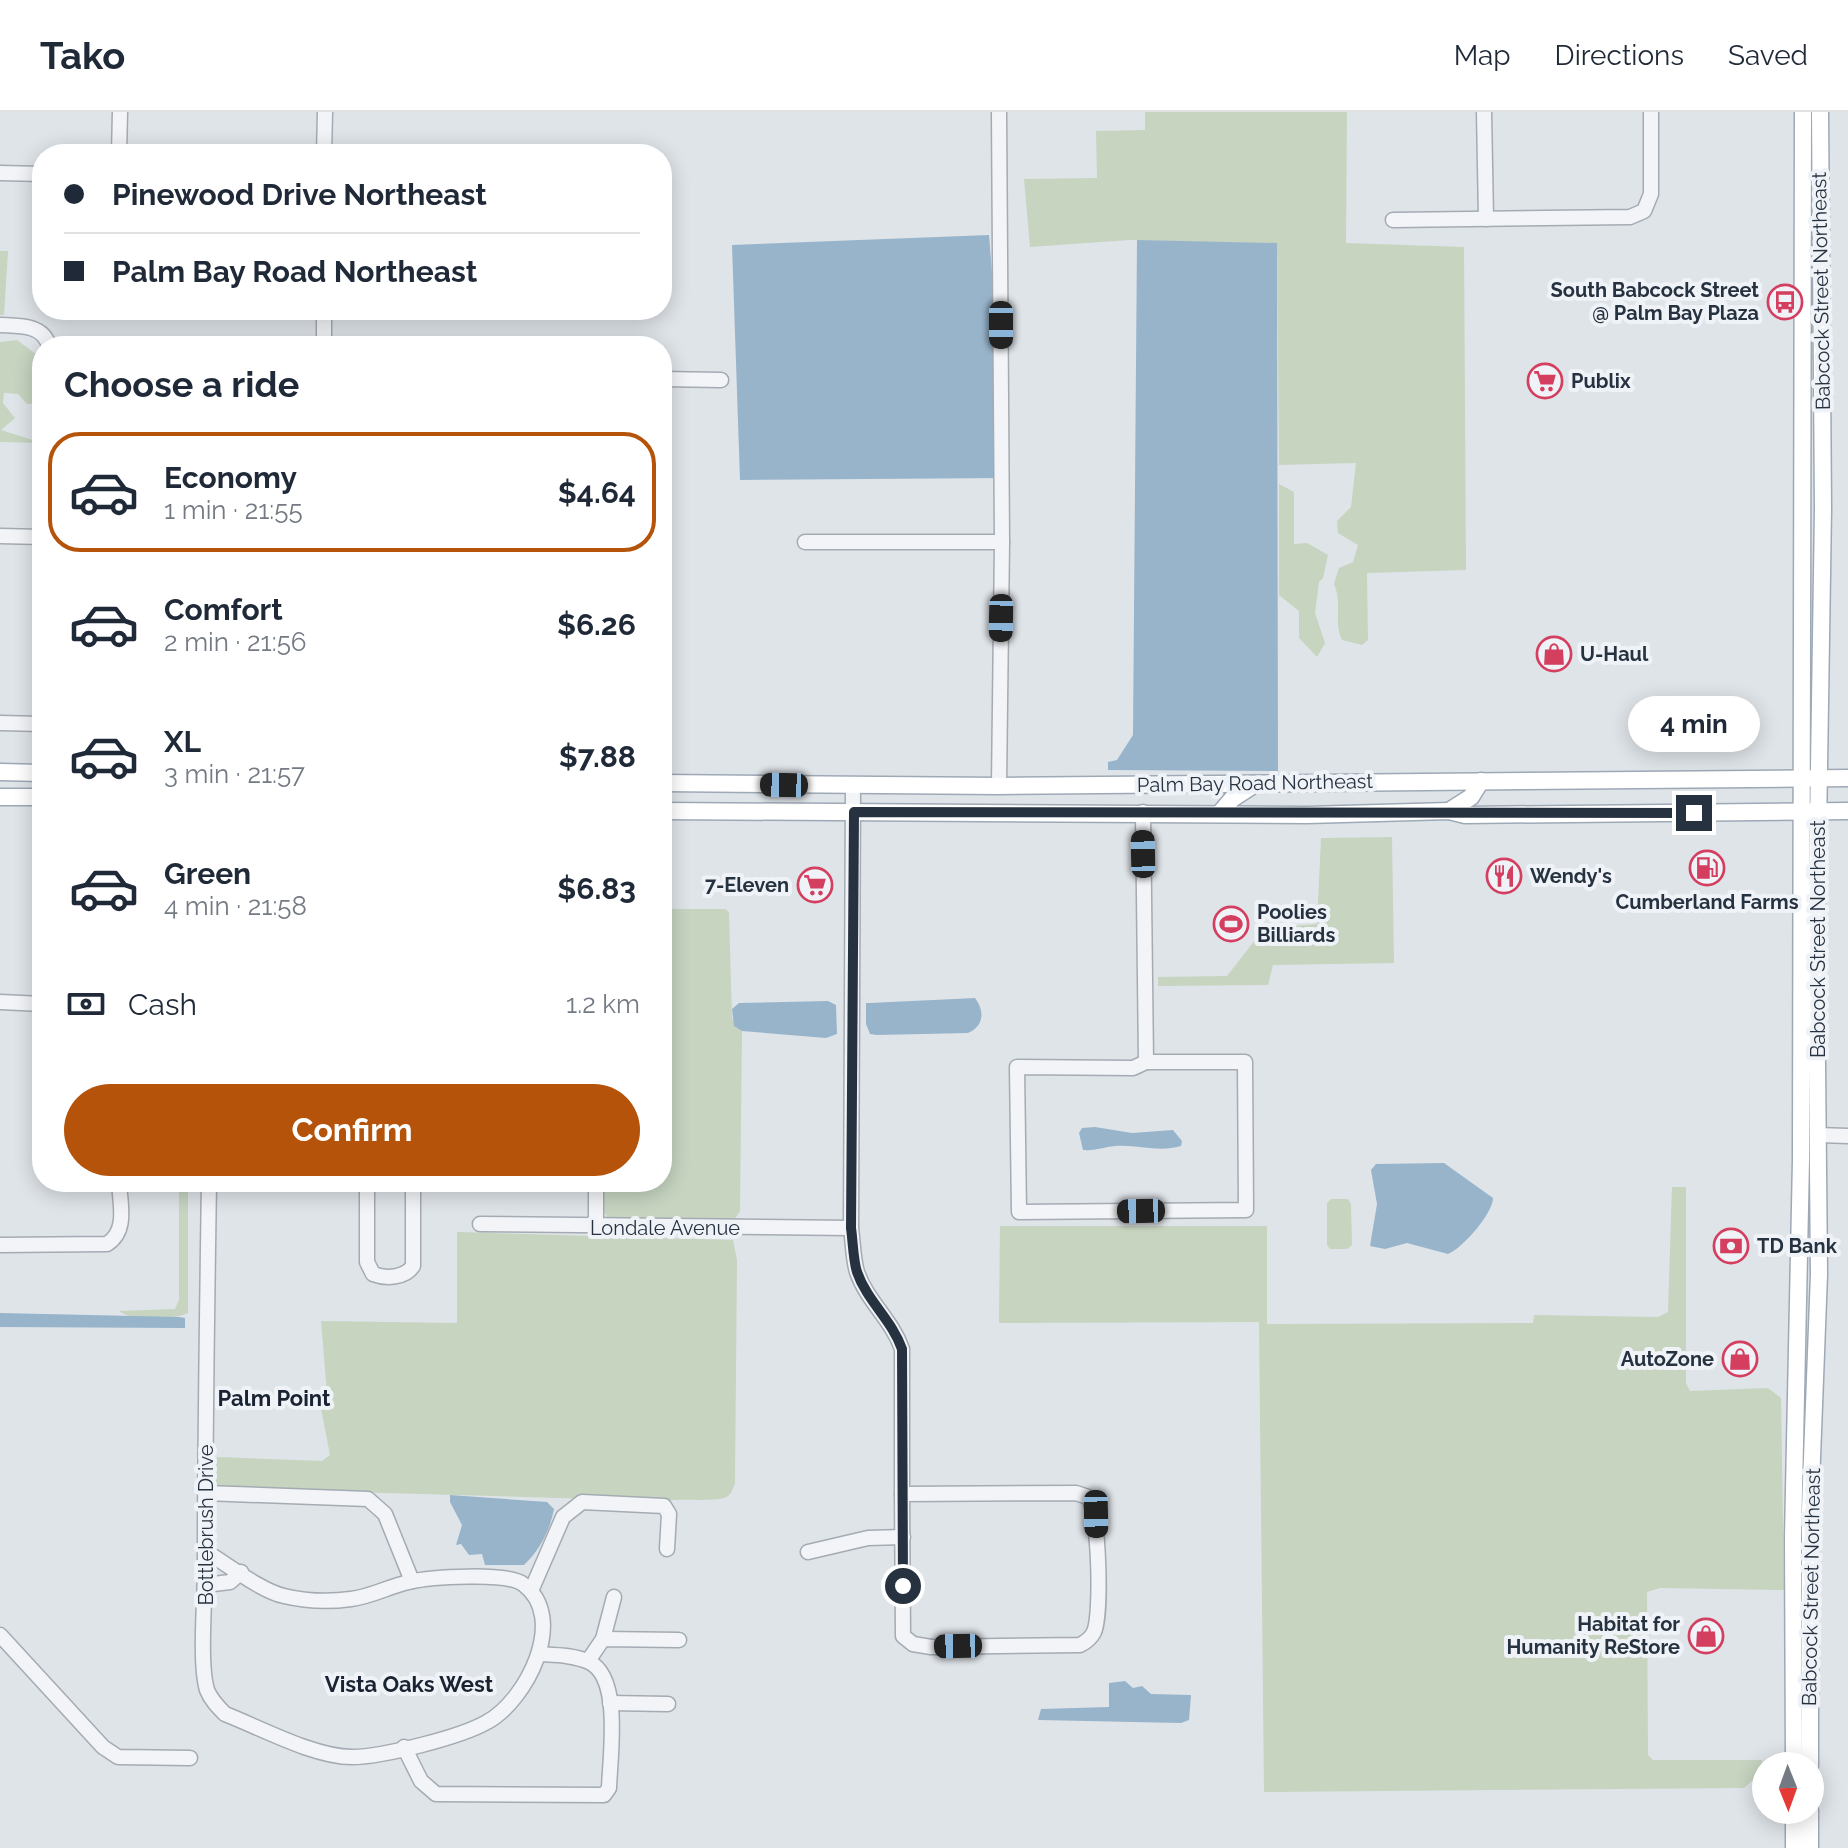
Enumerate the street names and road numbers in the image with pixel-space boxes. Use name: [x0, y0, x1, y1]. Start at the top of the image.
street label: Babcock Street Northeast: [1807, 171, 1835, 410]
street label: Palm Bay Road Northeast: [1137, 769, 1374, 797]
street label: Babcock Street Northeast: [1806, 820, 1830, 1058]
street label: Londale Avenue: [590, 1216, 740, 1240]
street label: Bottlebrush Drive: [194, 1444, 218, 1606]
street label: Babcock Street Northeast: [1797, 1467, 1825, 1706]

